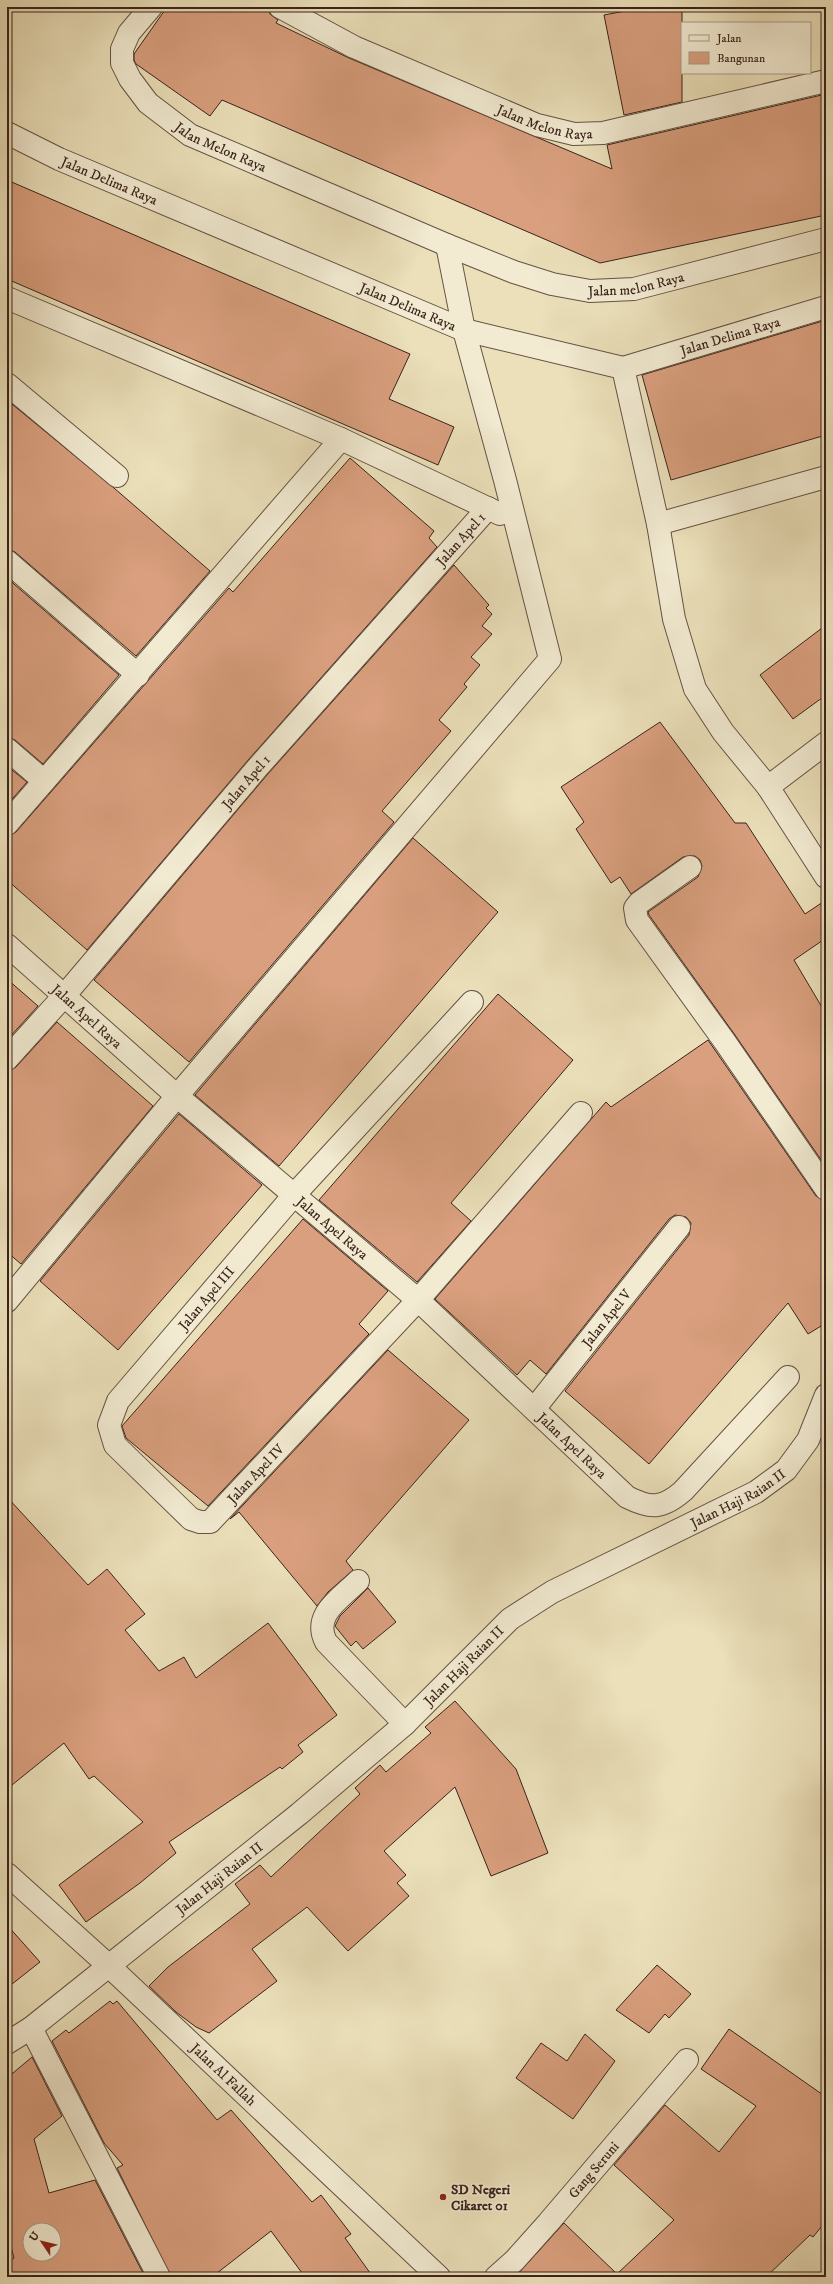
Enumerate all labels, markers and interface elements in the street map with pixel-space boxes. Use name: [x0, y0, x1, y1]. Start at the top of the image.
legend: [681, 22, 811, 74]
text: Jalan: [716, 31, 742, 46]
text: Bangunan: [717, 51, 766, 66]
street label: Jalan Melon Raya: [492, 100, 593, 144]
street label: Jalan Melon Raya: [169, 117, 269, 177]
street label: Jalan Delima Raya: [56, 152, 160, 210]
street label: Jalan melon Raya: [586, 268, 686, 301]
street label: Jalan Delima Raya: [355, 278, 459, 336]
street label: Jalan Delima Raya: [676, 313, 782, 361]
street label: Jalan Apel 1: [431, 509, 490, 572]
street label: Jalan Apel 1: [217, 751, 275, 815]
street label: Jalan Apel Raya: [46, 979, 125, 1053]
street label: Jalan Apel Raya: [291, 1192, 371, 1264]
street label: Jalan Apel III: [174, 1263, 239, 1336]
street label: Jalan Apel V: [577, 1285, 636, 1353]
street label: Jalan Apel Raya: [532, 1408, 610, 1483]
street label: Jalan Apel IV: [222, 1440, 289, 1509]
street label: Jalan Haji Raian II: [686, 1465, 790, 1534]
street label: Jalan Haji Raian II: [419, 1622, 508, 1712]
street label: Jalan Haji Raian II: [171, 1838, 267, 1920]
street label: Jalan Al Fallah: [185, 2038, 260, 2111]
street label: Gang Seruni: [565, 2138, 624, 2203]
place label: SD Negeri Cikaret 01: [451, 2181, 511, 2215]
marker: SD Negeri Cikaret 01: [438, 2192, 448, 2202]
north arrow: [22, 2222, 62, 2262]
text: U: [26, 2229, 43, 2244]

